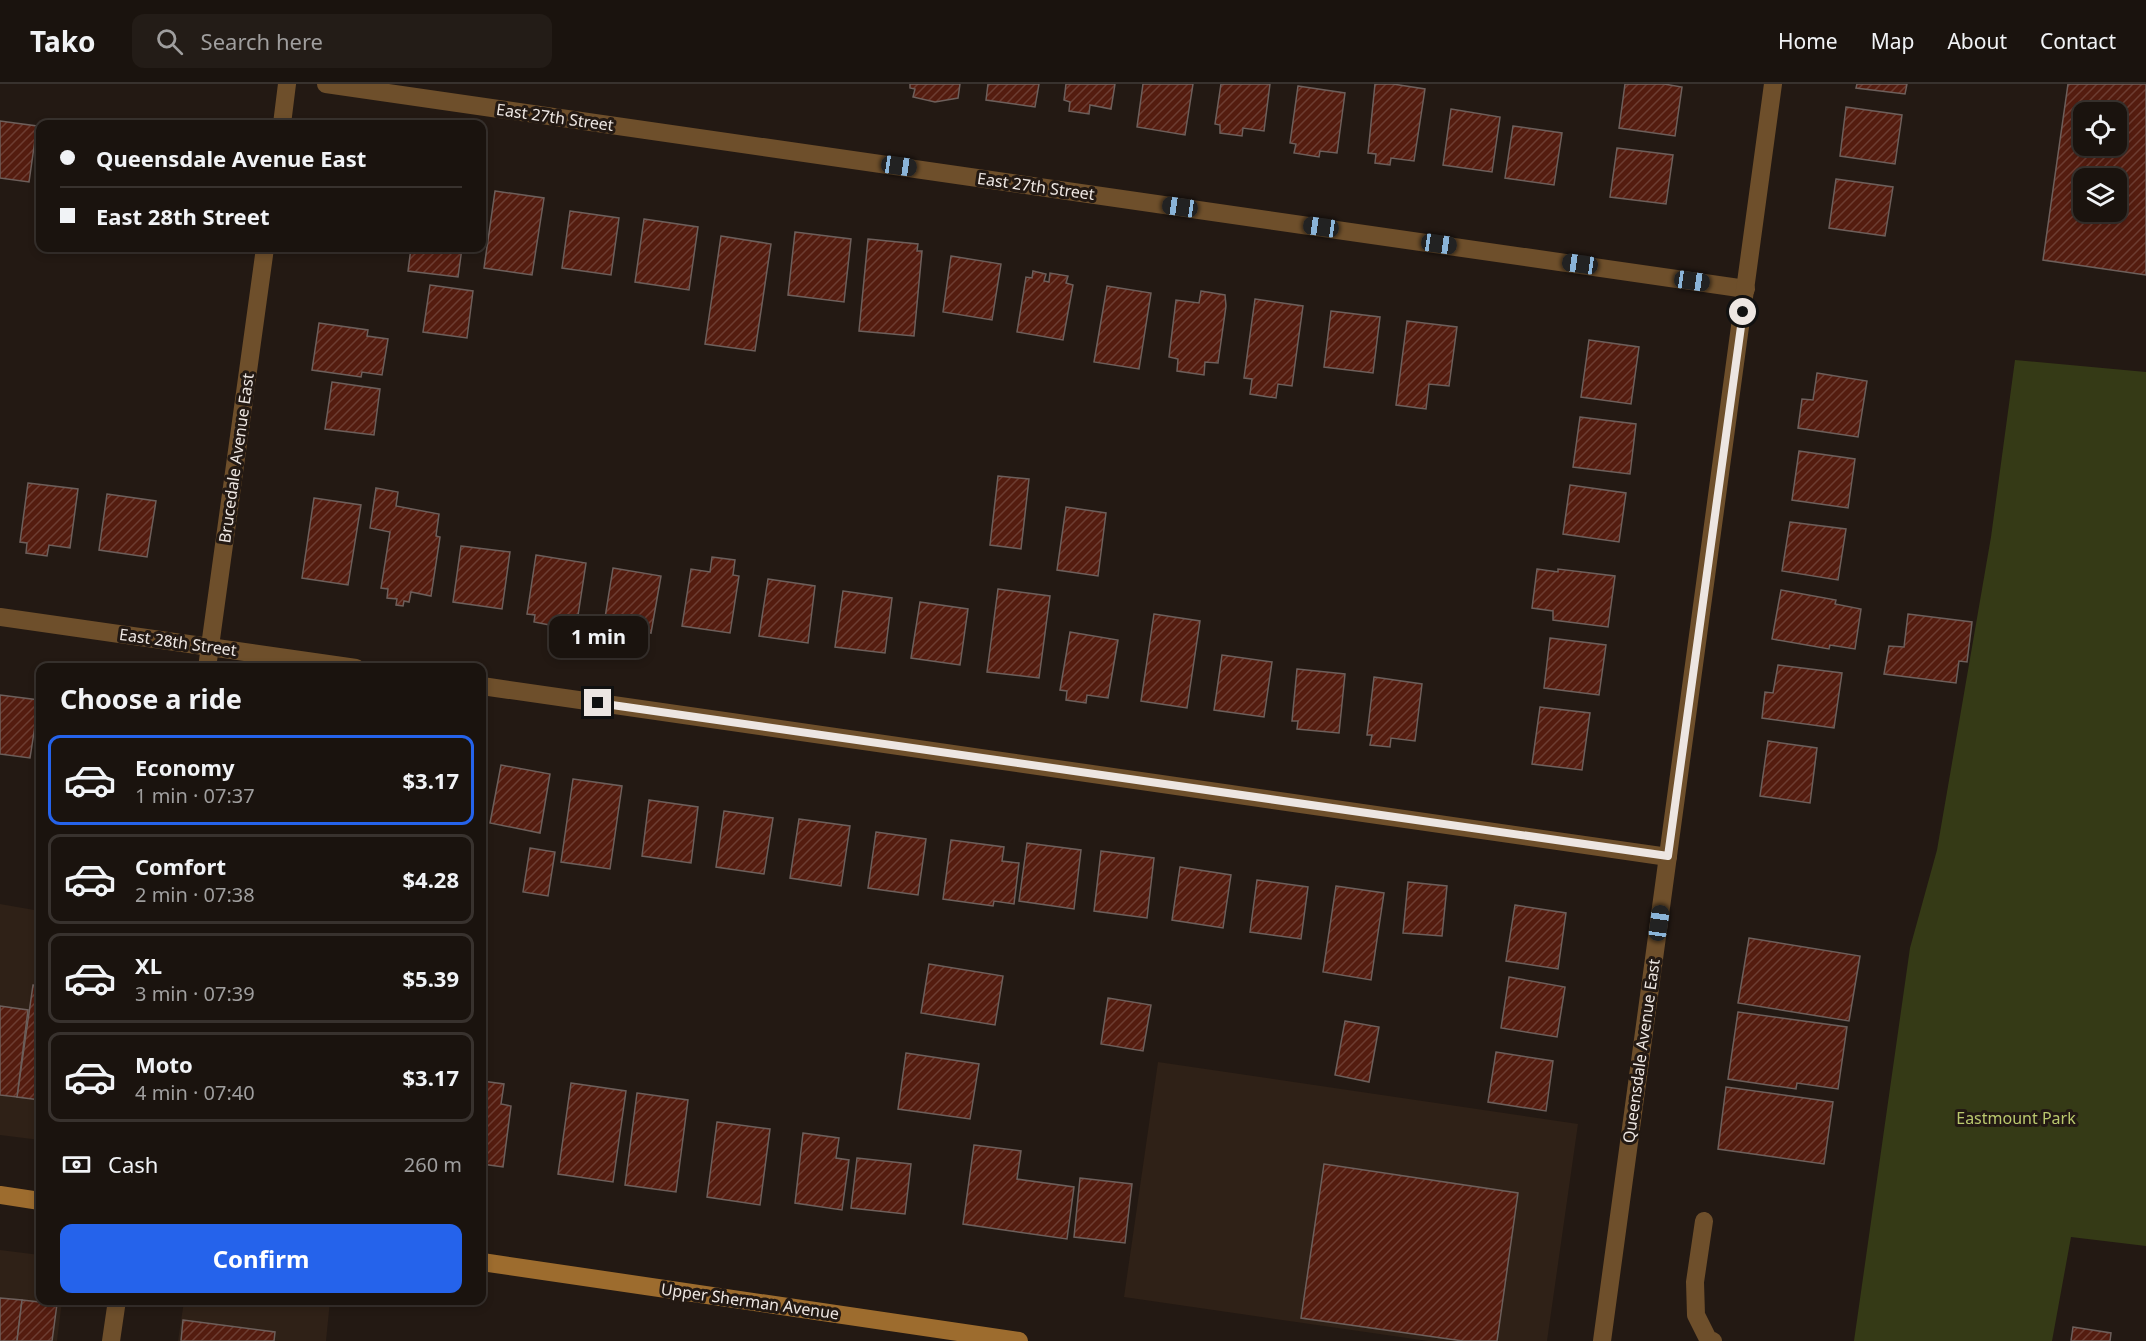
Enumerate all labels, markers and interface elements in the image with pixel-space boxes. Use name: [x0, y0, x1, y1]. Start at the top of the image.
search box: [132, 14, 552, 68]
text: Tako: [30, 22, 96, 60]
icon: search: [153, 25, 186, 58]
text: Search here: [201, 26, 323, 56]
text: Home: [1778, 27, 1838, 55]
text: Map: [1871, 27, 1914, 55]
text: About: [1947, 27, 2007, 55]
text: Contact: [2040, 27, 2116, 55]
street label: East 27th Street: [495, 98, 615, 136]
map controls: [2073, 102, 2127, 222]
button: locate: [2073, 102, 2127, 156]
text: Queensdale Avenue East: [96, 143, 366, 173]
car: [880, 155, 918, 177]
street label: East 27th Street: [976, 167, 1096, 205]
button: layers: [2073, 168, 2127, 222]
car: [1161, 196, 1199, 218]
text: East 28th Street: [96, 201, 269, 231]
car: [1302, 216, 1340, 238]
car: [1420, 233, 1458, 255]
car: [1561, 253, 1599, 275]
car: [1673, 270, 1711, 292]
route start: [1729, 298, 1756, 325]
street label: Brucedale Avenue East: [213, 371, 259, 544]
callout: 1 min: [548, 616, 648, 658]
street label: East 28th Street: [118, 623, 238, 661]
text: 1 min: [571, 623, 626, 650]
text: Choose a ride: [60, 680, 242, 717]
route end: [584, 689, 611, 716]
text: Economy: [135, 752, 234, 782]
icon: car: [63, 753, 117, 807]
text: $3.17: [402, 765, 459, 795]
text: 1 min · 07:37: [135, 782, 255, 809]
text: Comfort: [135, 851, 226, 881]
icon: car: [63, 852, 117, 906]
text: $4.28: [402, 864, 459, 894]
text: 2 min · 07:38: [135, 881, 255, 908]
car: [1648, 904, 1670, 942]
text: XL: [135, 950, 162, 980]
icon: car: [63, 951, 117, 1005]
street label: Queensdale Avenue East: [1617, 957, 1665, 1145]
text: $5.39: [402, 963, 459, 993]
text: 3 min · 07:39: [135, 980, 255, 1007]
text: Moto: [135, 1049, 193, 1079]
icon: car: [63, 1050, 117, 1104]
text: $3.17: [402, 1062, 459, 1092]
text: 4 min · 07:40: [135, 1079, 255, 1106]
park label: Eastmount Park: [1956, 1107, 2076, 1129]
icon: cash: [60, 1148, 93, 1181]
text: Cash: [108, 1149, 158, 1179]
text: 260 m: [404, 1151, 462, 1178]
button: Confirm: [60, 1224, 462, 1293]
street label: Upper Sherman Avenue: [660, 1278, 840, 1324]

